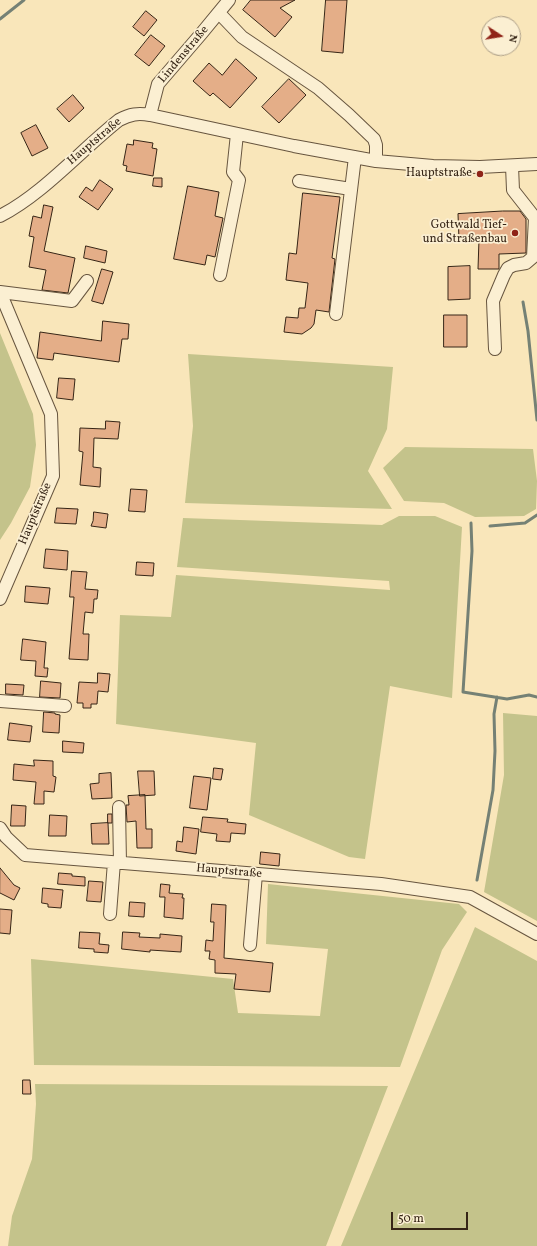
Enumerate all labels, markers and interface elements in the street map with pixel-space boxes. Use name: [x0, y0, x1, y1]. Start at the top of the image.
north arrow: [481, 16, 521, 56]
street label: Lindenstraße: [156, 23, 212, 87]
text: N: [504, 33, 520, 44]
street label: Hauptstraße: [65, 115, 125, 169]
place label: Hauptstraße: [406, 167, 472, 181]
marker: Hauptstraße: [475, 169, 485, 179]
place label: Gottwald Tief- und Straßenbau: [423, 219, 507, 247]
marker: Gottwald Tief- und Straßenbau: [510, 228, 520, 238]
street label: Hauptstraße: [16, 481, 56, 547]
street label: Hauptstraße: [195, 862, 263, 882]
scale bar: [393, 1204, 470, 1230]
text: 50 m: [398, 1211, 424, 1227]

